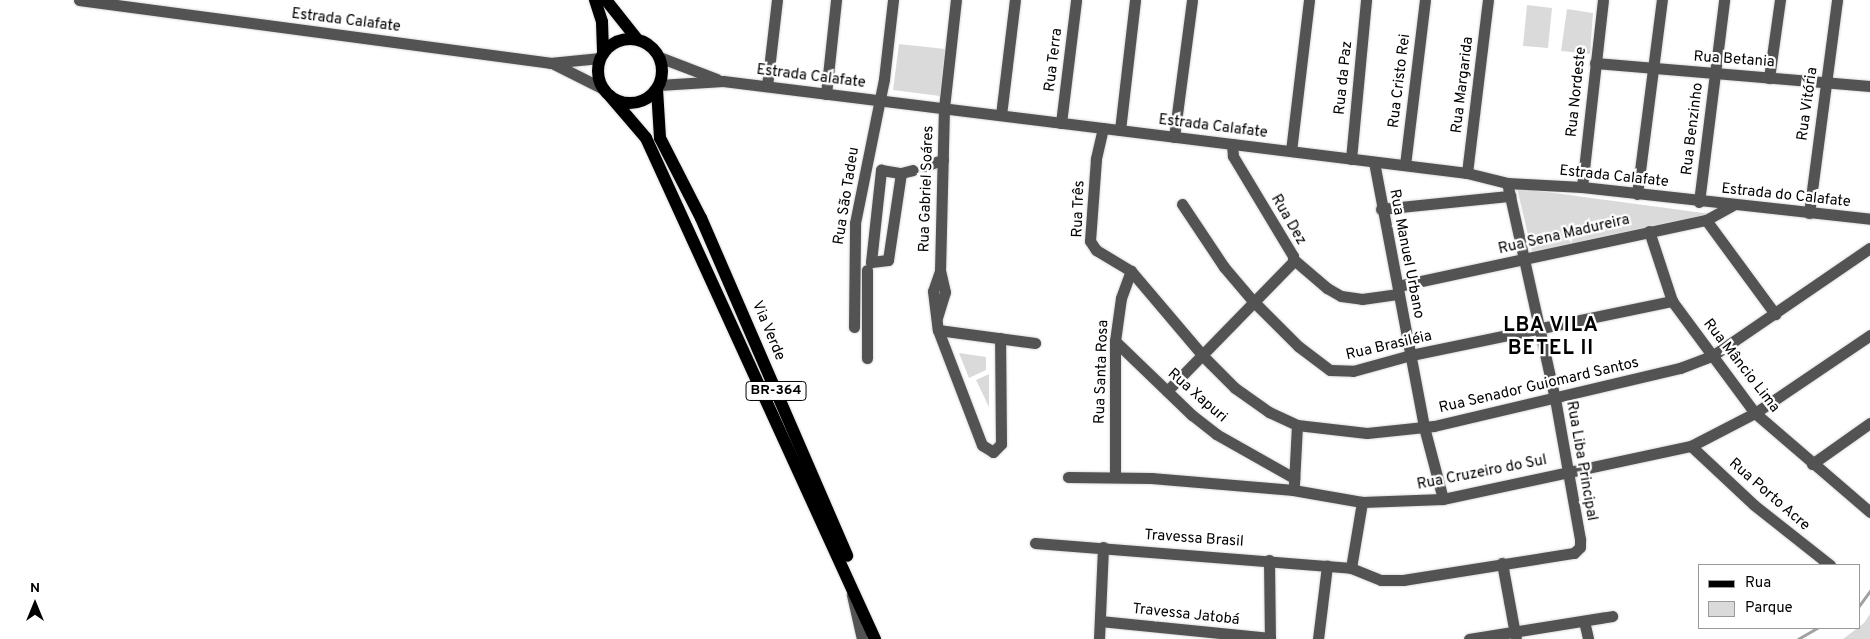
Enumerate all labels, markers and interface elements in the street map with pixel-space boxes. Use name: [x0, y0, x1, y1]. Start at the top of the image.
street label: Estrada Calafate: [290, 5, 402, 37]
street label: Rua Terra: [1041, 27, 1067, 93]
street label: Rua Cristo Rei: [1385, 33, 1415, 129]
street label: Rua Margarida: [1448, 36, 1478, 134]
street label: Rua da Paz: [1331, 40, 1357, 116]
street label: Rua Nordeste: [1563, 46, 1591, 138]
street label: Rua Betania: [1693, 48, 1775, 72]
street label: Estrada Calafate: [755, 61, 867, 93]
street label: Rua Vitória: [1794, 66, 1822, 142]
street label: Rua Benzinho: [1678, 82, 1708, 176]
street label: Estrada Calafate: [1157, 111, 1269, 143]
street label: Rua Gabriel Soáres: [916, 125, 938, 253]
street label: Rua São Tadeu: [830, 146, 864, 246]
street label: Estrada Calafate: [1558, 162, 1670, 192]
street label: Rua Três: [1069, 180, 1089, 238]
street label: Estrada do Calafate: [1720, 180, 1852, 212]
street label: Rua Manuel Urbano: [1385, 188, 1427, 320]
street label: Rua Dez: [1266, 192, 1310, 248]
street label: Rua Sena Madureira: [1497, 211, 1631, 259]
street label: Via Verde: [747, 298, 789, 364]
district label: LBA VILA BETEL II: [1501, 314, 1601, 361]
street label: Rua Mâncio Lima: [1699, 316, 1783, 416]
street label: Rua Santa Rosa: [1091, 319, 1113, 425]
street label: Rua Brasiléia: [1344, 327, 1434, 365]
street label: Rua Senador Guiomard Santos: [1437, 354, 1641, 418]
street label: Rua Xapuri: [1163, 365, 1231, 427]
road number: BR-364: [745, 380, 807, 402]
street label: Rua Liba Principal: [1562, 400, 1600, 522]
street label: Rua Cruzeiro do Sul: [1416, 452, 1548, 494]
street label: Rua Porto Acre: [1725, 455, 1813, 535]
street label: Travessa Brasil: [1144, 527, 1244, 551]
legend: [1698, 564, 1860, 629]
text: Rua: [1745, 574, 1771, 593]
north arrow: [10, 579, 60, 629]
text: N: [30, 580, 40, 597]
text: Parque: [1745, 599, 1793, 618]
street label: Travessa Jatobá: [1131, 600, 1241, 630]

